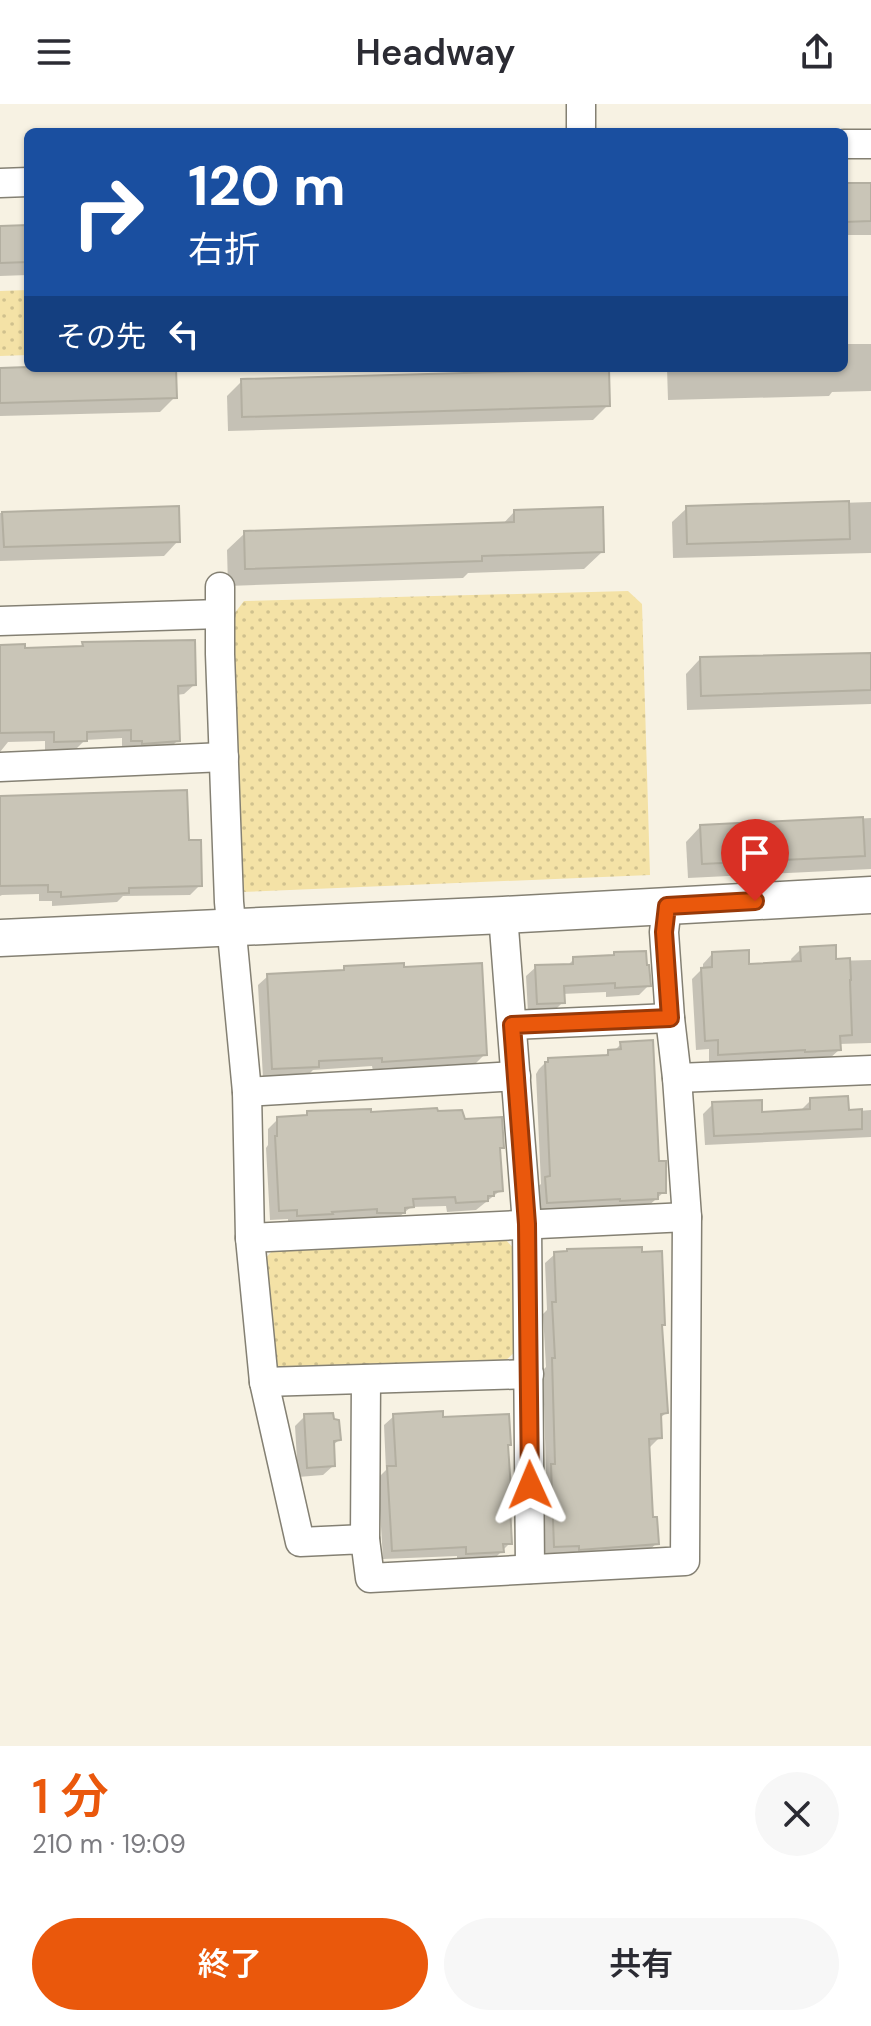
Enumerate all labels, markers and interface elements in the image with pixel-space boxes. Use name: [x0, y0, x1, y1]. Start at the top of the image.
text: Headway: [356, 29, 515, 76]
icon: menu: [32, 30, 76, 74]
icon: share: [795, 30, 839, 74]
text: 120 m: [188, 149, 346, 222]
icon: right: [56, 160, 160, 264]
text: 右折: [188, 226, 260, 273]
icon: left: [162, 312, 206, 356]
text: その先: [56, 317, 146, 356]
pin: [721, 819, 789, 901]
icon: arrive: [733, 831, 777, 875]
position arrow: [488, 1443, 572, 1527]
text: 1 分: [32, 1765, 108, 1828]
button: close: [755, 1772, 839, 1856]
text: 210 m · 19:09: [32, 1827, 186, 1861]
button: 終了: [32, 1918, 428, 2010]
button: 共有: [444, 1918, 839, 2010]

